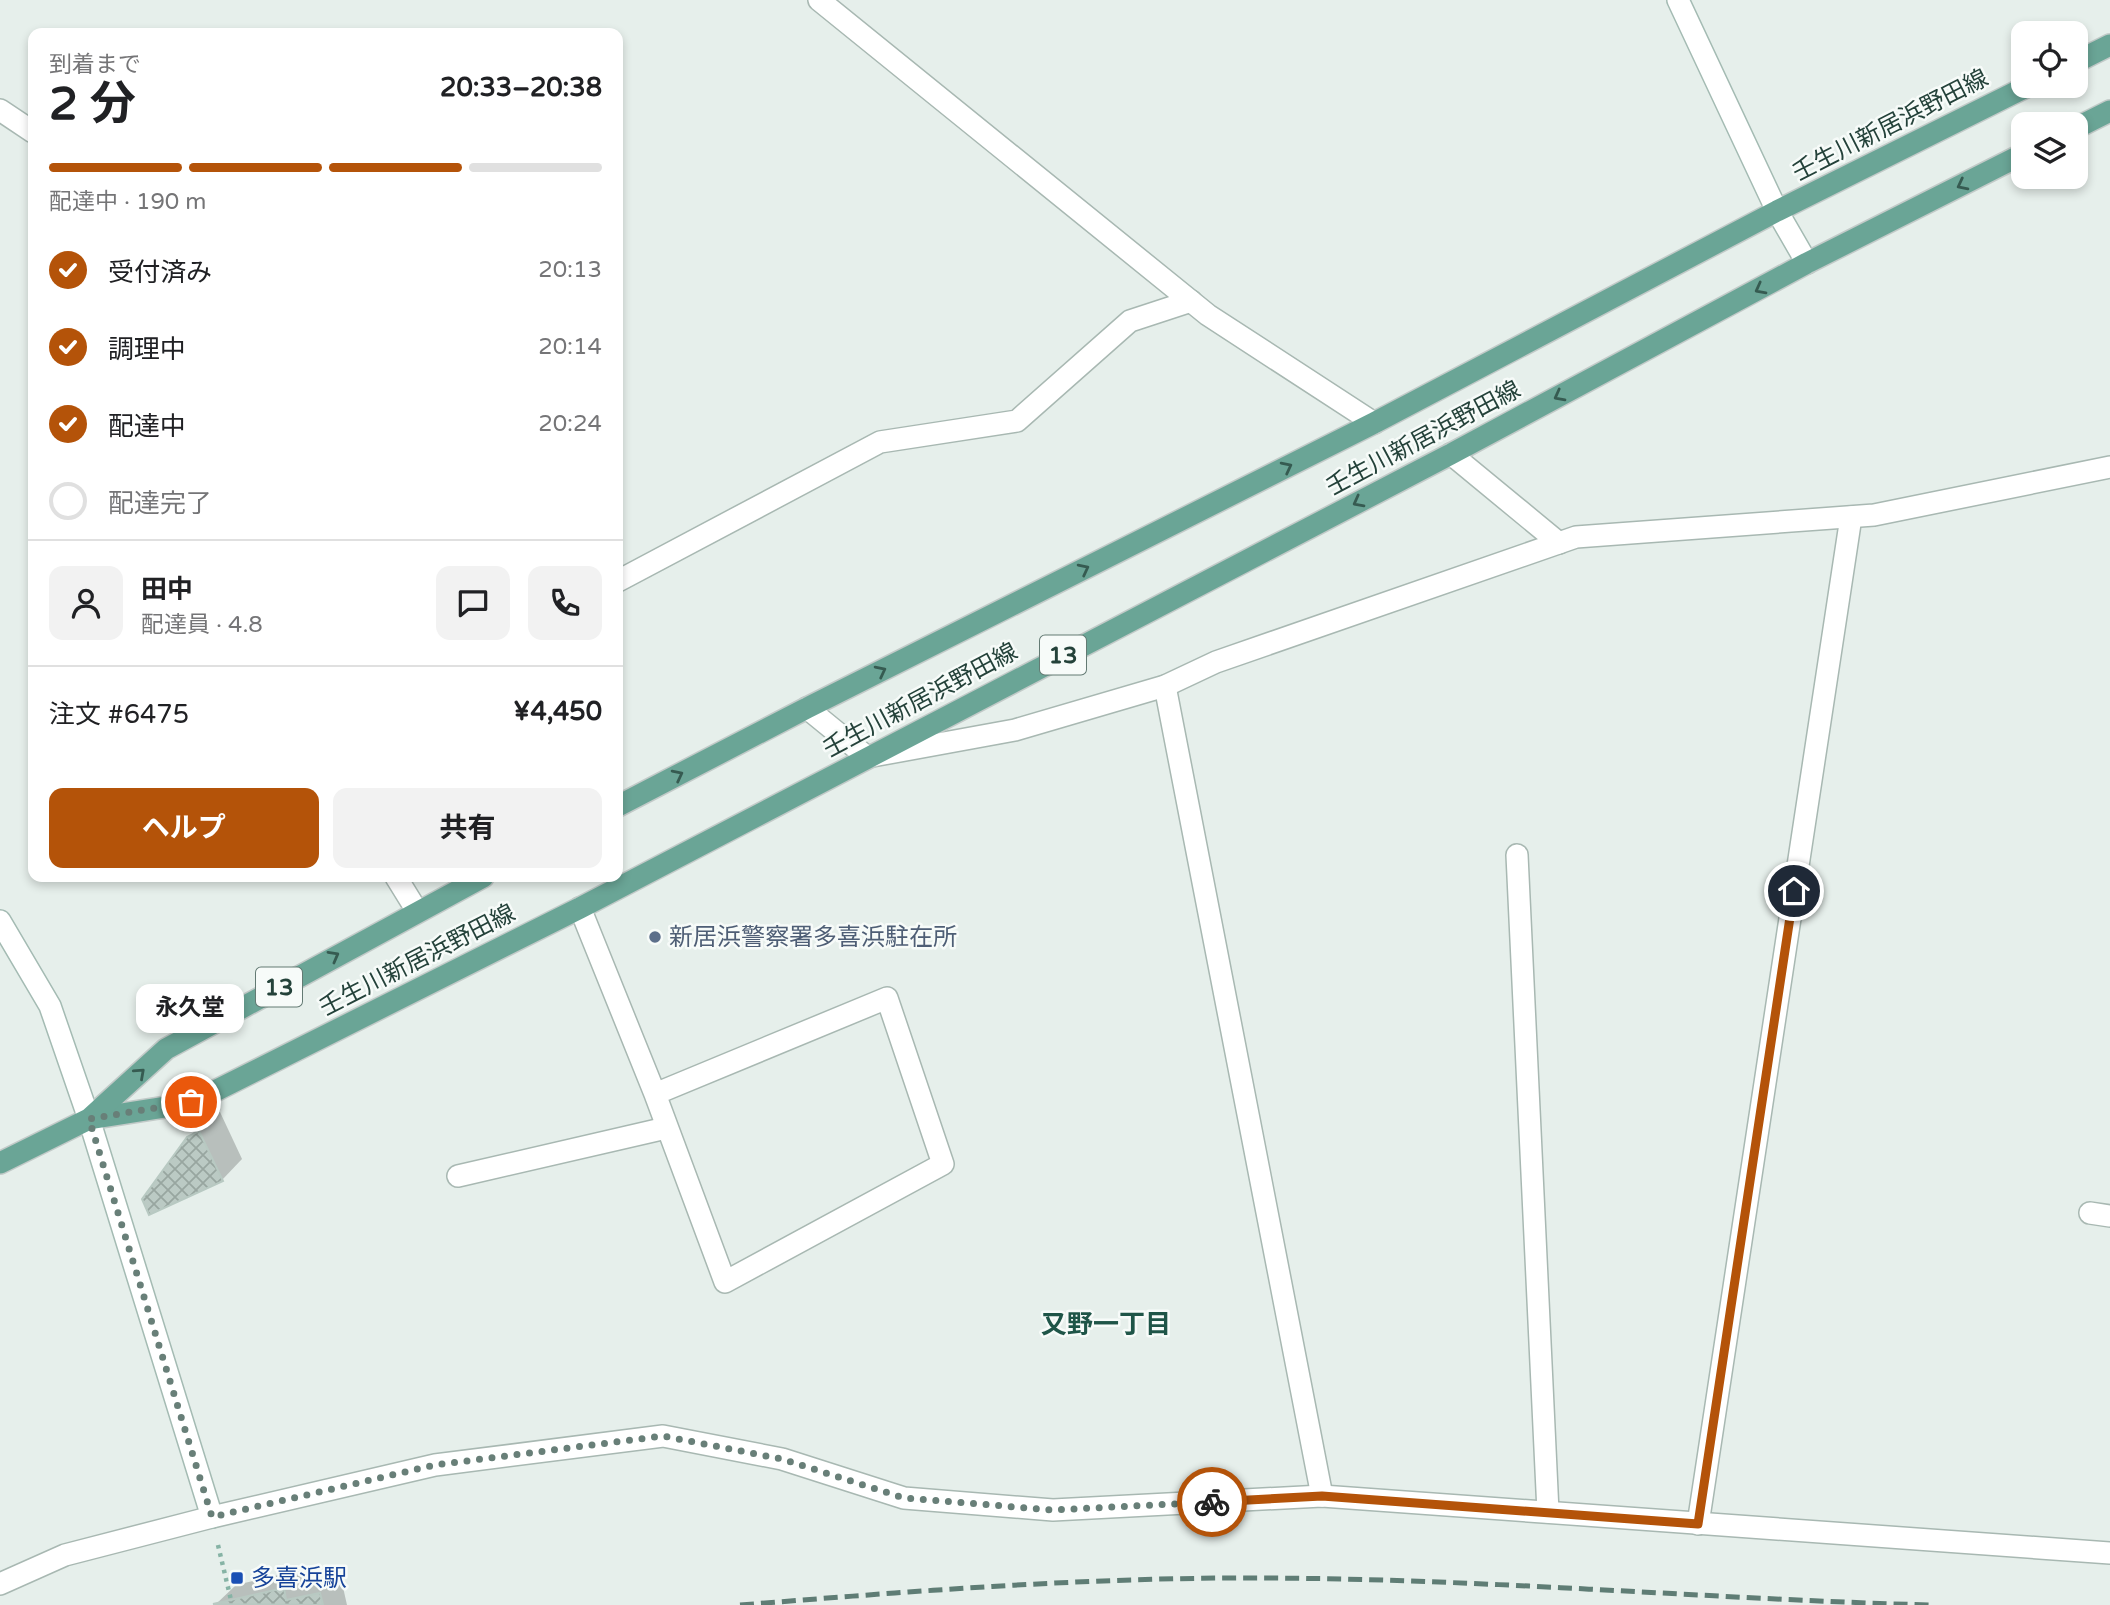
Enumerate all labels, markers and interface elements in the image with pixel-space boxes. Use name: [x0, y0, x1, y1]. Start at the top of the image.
map controls: [2011, 21, 2088, 189]
button: locate: [2011, 21, 2088, 98]
text: 到着まで: [49, 51, 141, 79]
street label: 壬生川新居浜野田線: [1787, 63, 1993, 187]
text: 20:33–20:38: [440, 72, 602, 103]
text: 2 分: [49, 77, 136, 132]
button: layers: [2011, 112, 2088, 189]
one-way arrow: [1957, 177, 1969, 191]
text: 配達中 · 190 m: [49, 188, 206, 216]
icon: check: [49, 251, 87, 289]
text: 20:13: [538, 256, 602, 284]
text: 受付済み: [108, 257, 212, 288]
one-way arrow: [1754, 281, 1767, 294]
icon: check: [49, 328, 87, 366]
text: 20:14: [538, 333, 602, 361]
text: 調理中: [108, 334, 186, 365]
street label: 壬生川新居浜野田線: [1321, 375, 1525, 502]
one-way arrow: [1554, 388, 1566, 401]
icon: check: [49, 405, 87, 443]
text: 20:24: [538, 410, 602, 438]
text: 配達中: [108, 411, 186, 442]
one-way arrow: [1280, 461, 1292, 475]
text: 配達完了: [108, 488, 212, 519]
one-way arrow: [1352, 494, 1365, 507]
one-way arrow: [1077, 563, 1089, 577]
button: person: [49, 566, 123, 640]
button: chat: [436, 566, 510, 640]
button: phone: [528, 566, 602, 640]
text: 田中: [141, 574, 193, 605]
text: 配達員 · 4.8: [141, 611, 263, 639]
road number: 13: [1040, 636, 1086, 674]
street label: 壬生川新居浜野田線: [818, 637, 1022, 764]
one-way arrow: [874, 666, 886, 680]
text: ¥4,450: [513, 696, 602, 727]
text: 注文 #6475: [49, 699, 189, 730]
one-way arrow: [671, 770, 683, 783]
button: ヘルプ: [49, 788, 319, 868]
button: 共有: [333, 788, 602, 868]
pin: [1764, 861, 1824, 921]
icon: home: [1775, 872, 1813, 910]
street label: 壬生川新居浜野田線: [314, 898, 520, 1022]
place label: 新居浜警察署多喜浜駐在所: [669, 923, 957, 952]
marker: 新居浜警察署多喜浜駐在所: [647, 929, 663, 945]
one-way arrow: [327, 951, 340, 965]
road number: 13: [256, 968, 302, 1006]
callout: 永久堂: [137, 983, 245, 1032]
text: 永久堂: [156, 994, 225, 1022]
one-way arrow: [132, 1069, 145, 1081]
pin: [161, 1072, 221, 1132]
icon: bag: [172, 1083, 210, 1121]
district label: 又野一丁目: [1041, 1309, 1171, 1340]
courier: [1177, 1467, 1247, 1537]
icon: bike: [1193, 1483, 1231, 1521]
place label: 多喜浜駅: [251, 1564, 347, 1593]
marker: 多喜浜駅: [229, 1570, 245, 1586]

